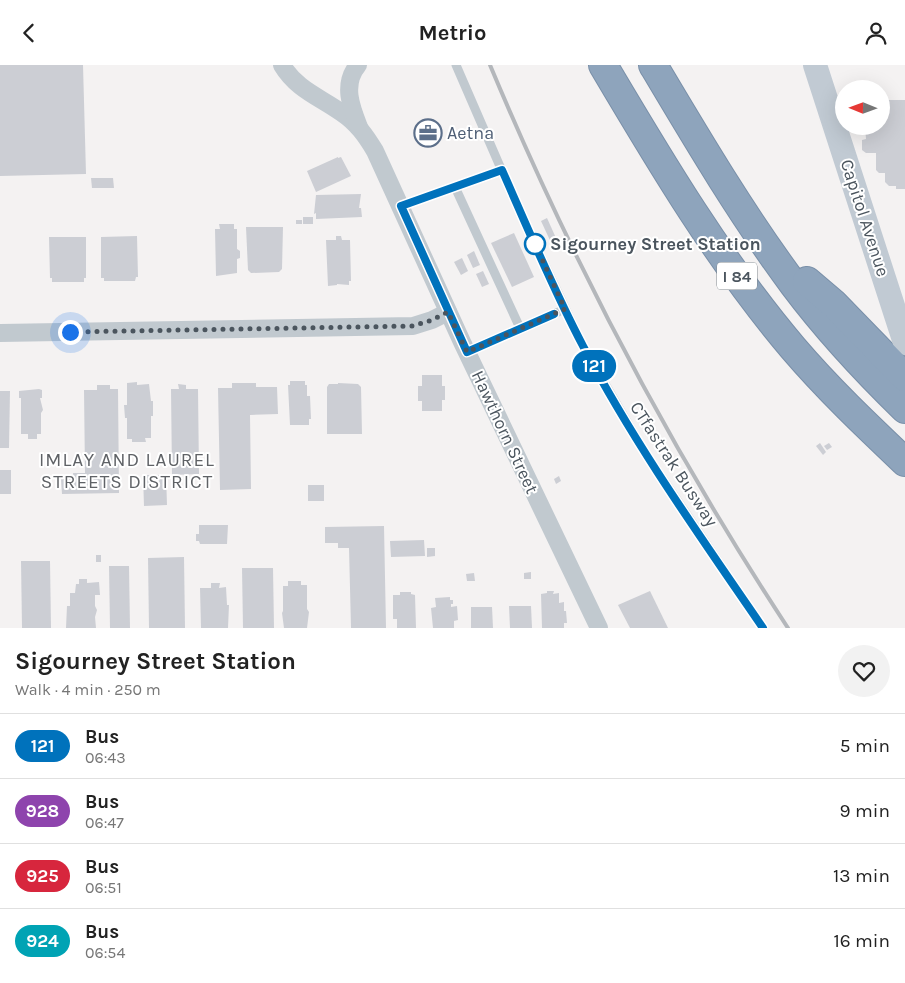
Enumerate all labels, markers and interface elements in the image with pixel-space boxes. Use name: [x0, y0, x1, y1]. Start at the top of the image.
icon: back: [15, 19, 43, 47]
icon: person: [862, 19, 890, 47]
text: Metrio: [419, 20, 486, 46]
north arrow: [835, 80, 890, 135]
map controls: [835, 80, 890, 135]
office icon: Aetna: [413, 118, 443, 148]
place label: Aetna: [447, 122, 494, 144]
street label: Capitol Avenue: [836, 157, 894, 279]
marker: Sigourney Street Station: [524, 233, 546, 255]
place label: Sigourney Street Station: [550, 233, 761, 255]
road number: I 84: [717, 263, 757, 290]
your location: [58, 320, 83, 345]
line badge: 121: [565, 350, 623, 382]
text: 121: [582, 355, 606, 377]
street label: Hawthorn Street: [467, 367, 543, 497]
street label: CTfastrak Busway: [625, 397, 723, 531]
district label: IMLAY AND LAUREL STREETS DISTRICT: [39, 449, 215, 493]
button: heart: [838, 645, 890, 697]
text: Sigourney Street Station: [15, 647, 296, 675]
text: Walk · 4 min · 250 m: [15, 680, 161, 699]
text: Bus: [85, 726, 119, 748]
text: 121: [31, 735, 54, 757]
text: 5 min: [840, 735, 890, 757]
text: 06:43: [85, 748, 126, 767]
text: Bus: [85, 791, 119, 813]
text: 928: [26, 800, 59, 822]
text: 9 min: [840, 800, 890, 822]
text: 06:47: [85, 813, 124, 832]
text: Bus: [85, 856, 119, 878]
text: 925: [26, 865, 59, 887]
text: 13 min: [833, 865, 890, 887]
text: 06:51: [85, 878, 122, 897]
text: Bus: [85, 921, 119, 943]
text: 924: [26, 930, 59, 952]
text: 16 min: [833, 930, 890, 952]
text: 06:54: [85, 943, 125, 962]

